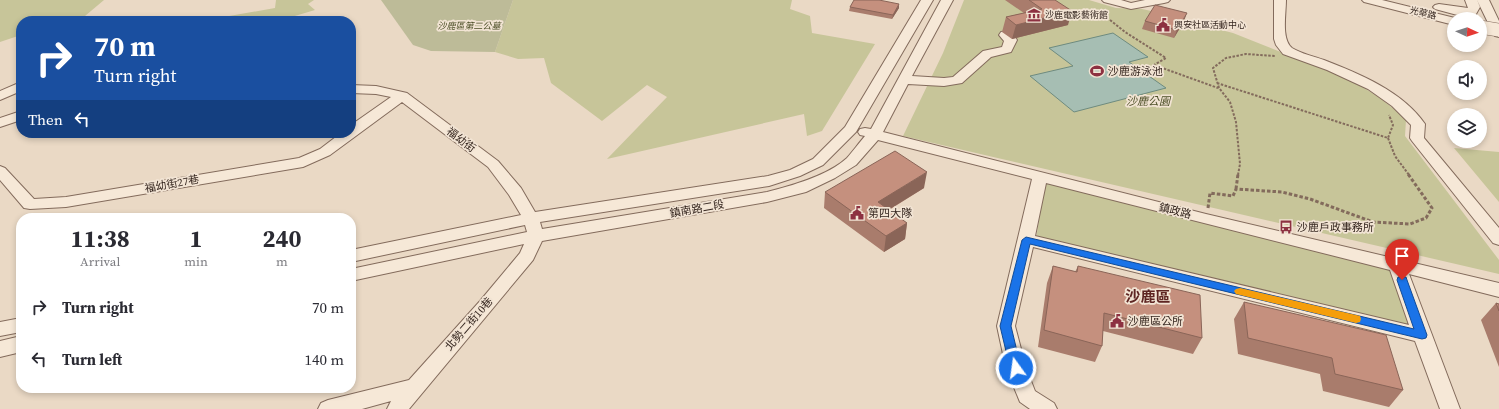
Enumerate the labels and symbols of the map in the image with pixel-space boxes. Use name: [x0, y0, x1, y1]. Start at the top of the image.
street label: 光華路: [1408, 4, 1438, 22]
museum icon: 沙鹿電影藝術館: [1026, 7, 1042, 23]
place label: 沙鹿電影藝術館: [1045, 9, 1108, 21]
north arrow: [1447, 12, 1487, 52]
public building icon: 興安社區活動中心: [1155, 17, 1171, 33]
place label: 興安社區活動中心: [1174, 19, 1246, 31]
park label: 沙鹿區第二公墓: [437, 20, 502, 32]
sports icon: 沙鹿游泳池: [1089, 63, 1105, 79]
place label: 沙鹿游泳池: [1108, 64, 1163, 79]
park label: 沙鹿公園: [1126, 94, 1172, 109]
street label: 福幼街: [443, 124, 479, 156]
street label: 福幼街27巷: [144, 172, 200, 196]
street label: 鎮南路二段: [669, 197, 725, 221]
street label: 鎮政路: [1157, 200, 1193, 222]
public building icon: 第四大隊: [849, 205, 865, 221]
place label: 第四大隊: [868, 206, 912, 221]
bus stop icon: 沙鹿戶政事務所: [1278, 219, 1294, 235]
place label: 沙鹿戶政事務所: [1297, 220, 1374, 235]
pin: [1385, 239, 1419, 280]
district label: 沙鹿區: [1125, 286, 1171, 307]
street label: 北勢二街10巷: [442, 294, 496, 354]
public building icon: 沙鹿區公所: [1109, 313, 1125, 329]
place label: 沙鹿區公所: [1128, 314, 1183, 329]
position arrow: [995, 347, 1037, 389]

